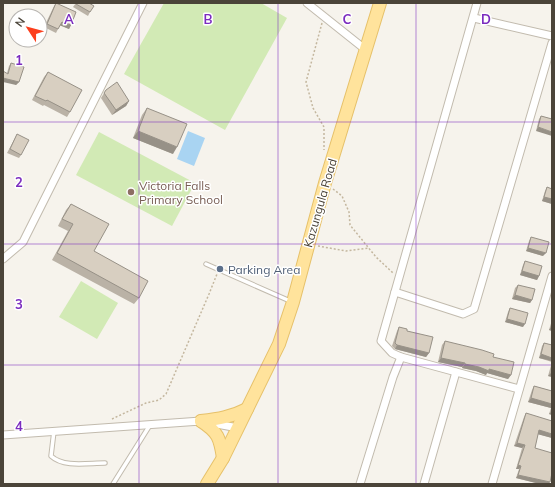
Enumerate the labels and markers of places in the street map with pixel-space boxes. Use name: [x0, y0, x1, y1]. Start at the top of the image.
place label: Victoria Falls Primary School: [139, 178, 223, 207]
marker: Victoria Falls Primary School: [126, 187, 136, 197]
place label: Parking Area: [228, 262, 300, 277]
marker: Parking Area: [215, 264, 225, 274]

